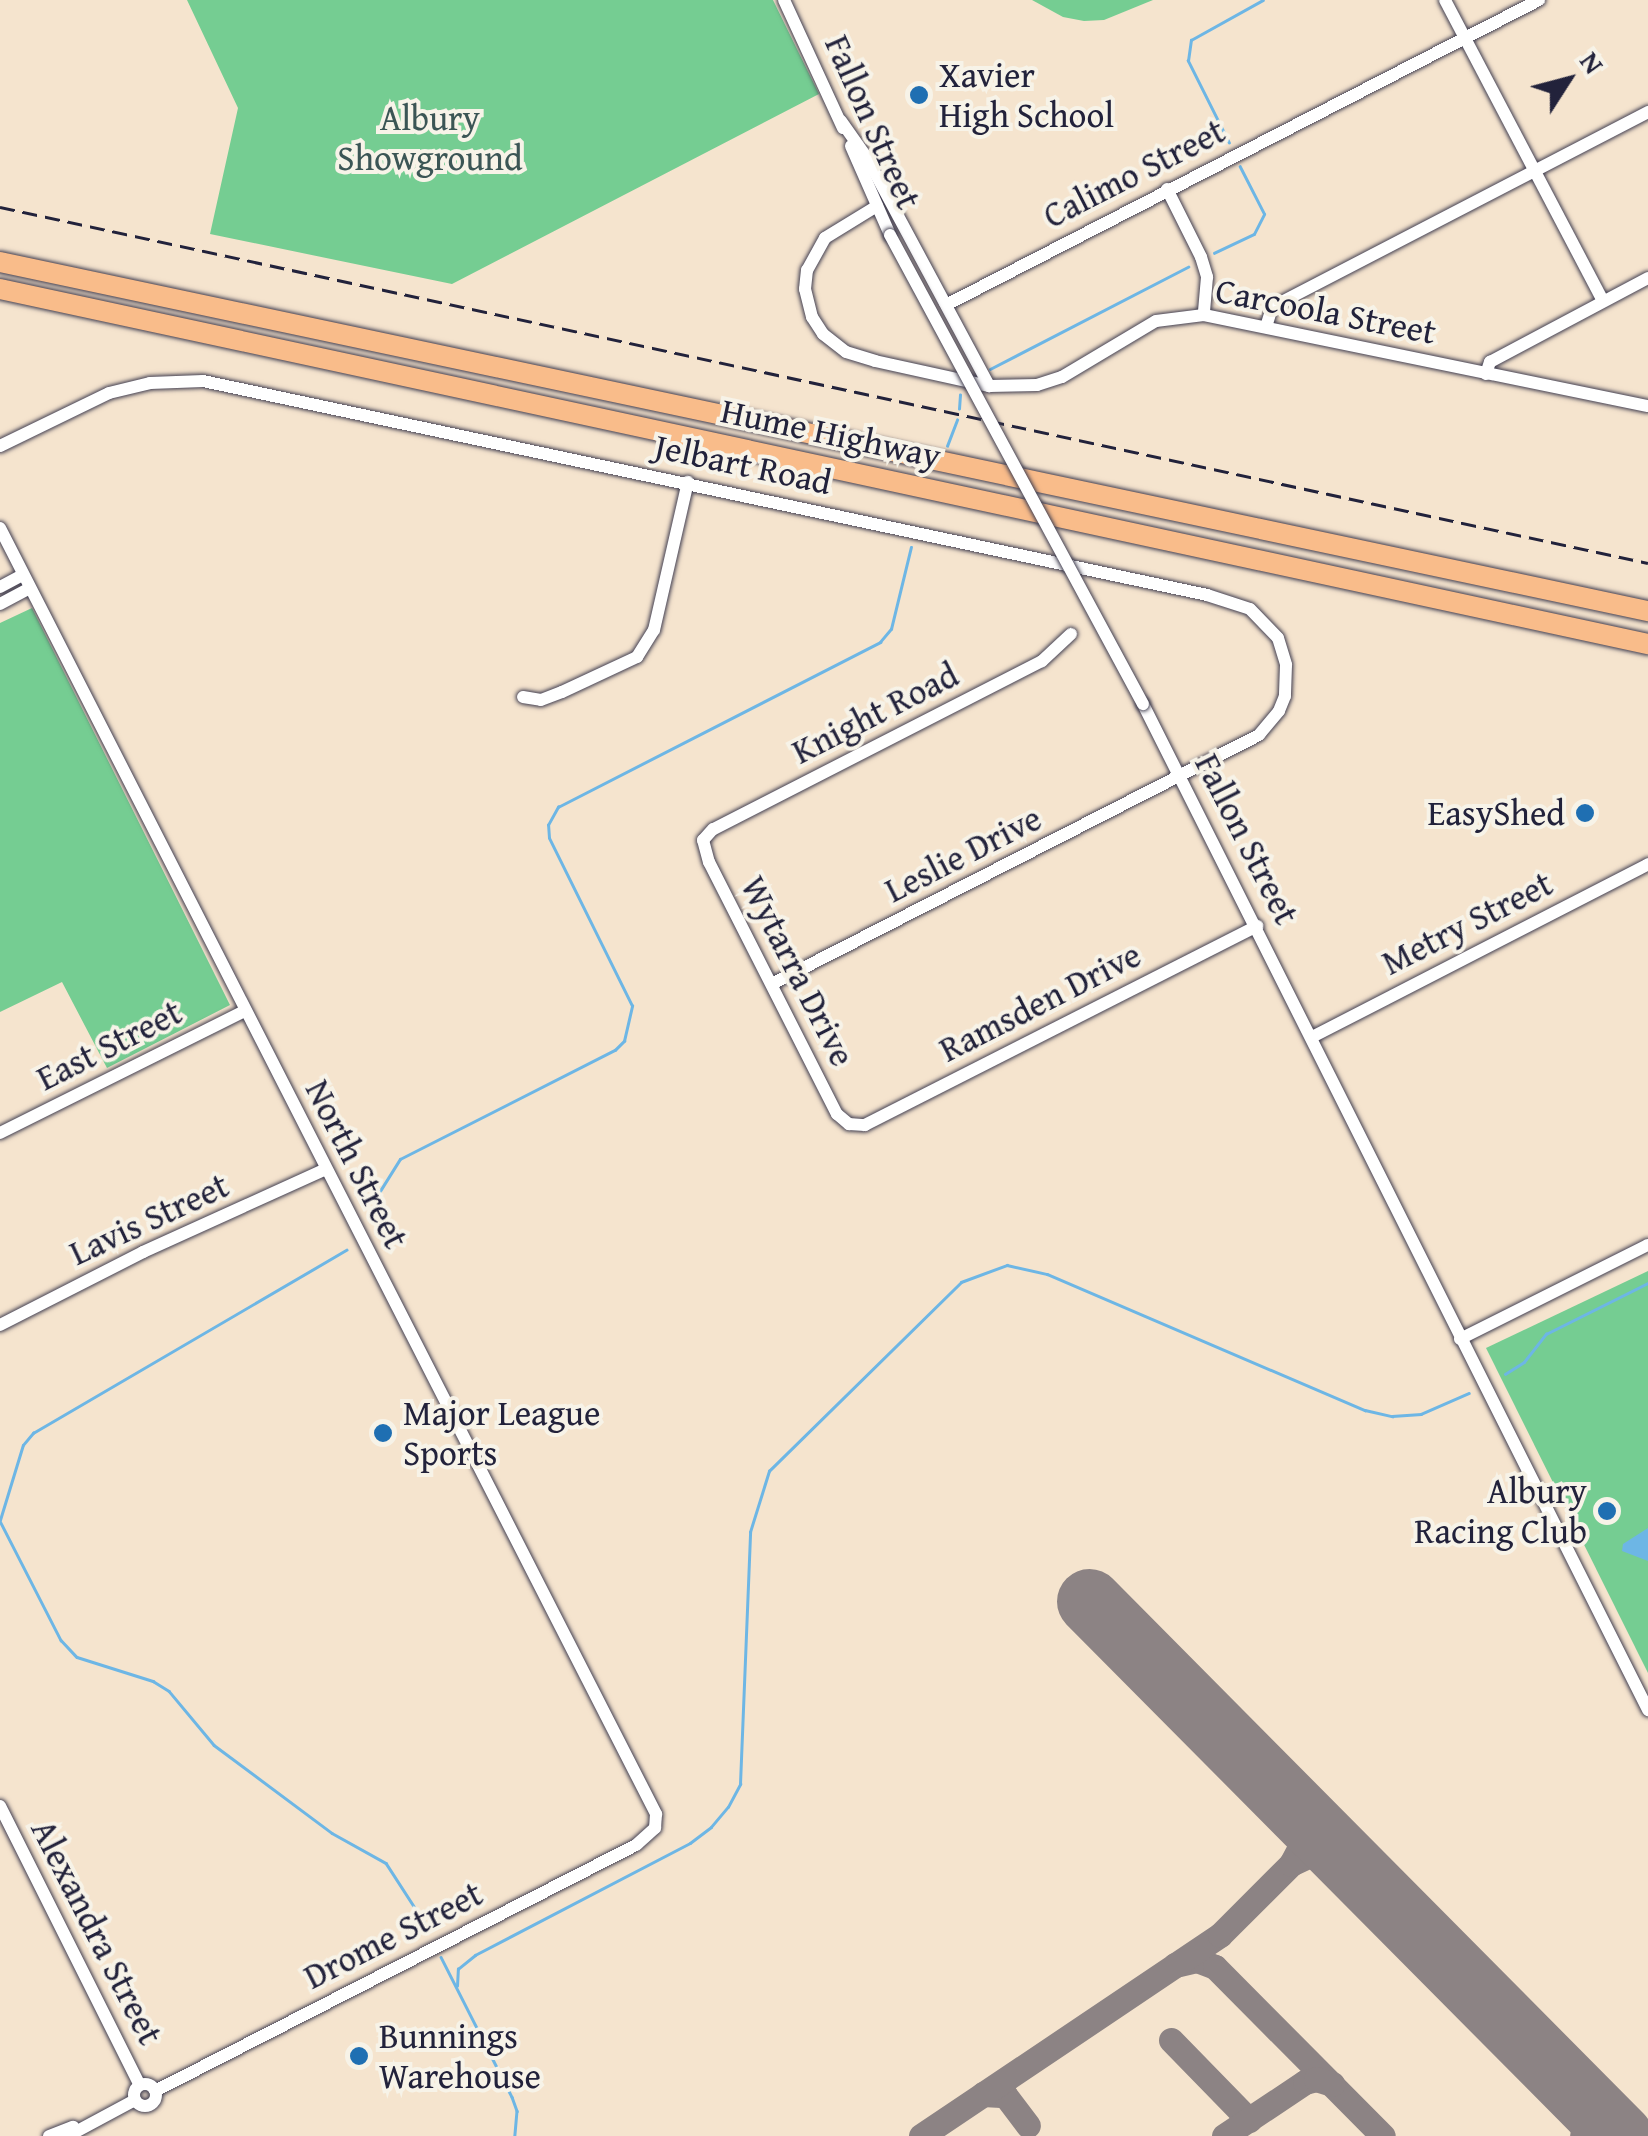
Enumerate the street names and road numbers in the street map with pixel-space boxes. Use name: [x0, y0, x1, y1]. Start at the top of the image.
street label: Fallon Street: [816, 29, 930, 215]
street label: Calimo Street: [1036, 109, 1232, 237]
street label: Carcoola Street: [1212, 269, 1440, 353]
street label: Hume Highway: [717, 389, 945, 477]
street label: Jelbart Road: [651, 425, 835, 503]
street label: Knight Road: [785, 653, 965, 773]
street label: Fallon Street: [1186, 747, 1308, 931]
street label: Leslie Drive: [878, 797, 1048, 911]
street label: Metry Street: [1375, 862, 1559, 984]
street label: Wytarra Drive: [732, 869, 864, 1073]
street label: Ramsden Drive: [932, 933, 1148, 1071]
street label: East Street: [30, 991, 188, 1099]
street label: North Street: [297, 1073, 417, 1255]
street label: Lavis Street: [63, 1164, 235, 1274]
street label: Alexandra Street: [22, 1813, 172, 2051]
street label: Drome Street: [297, 1872, 489, 1998]

